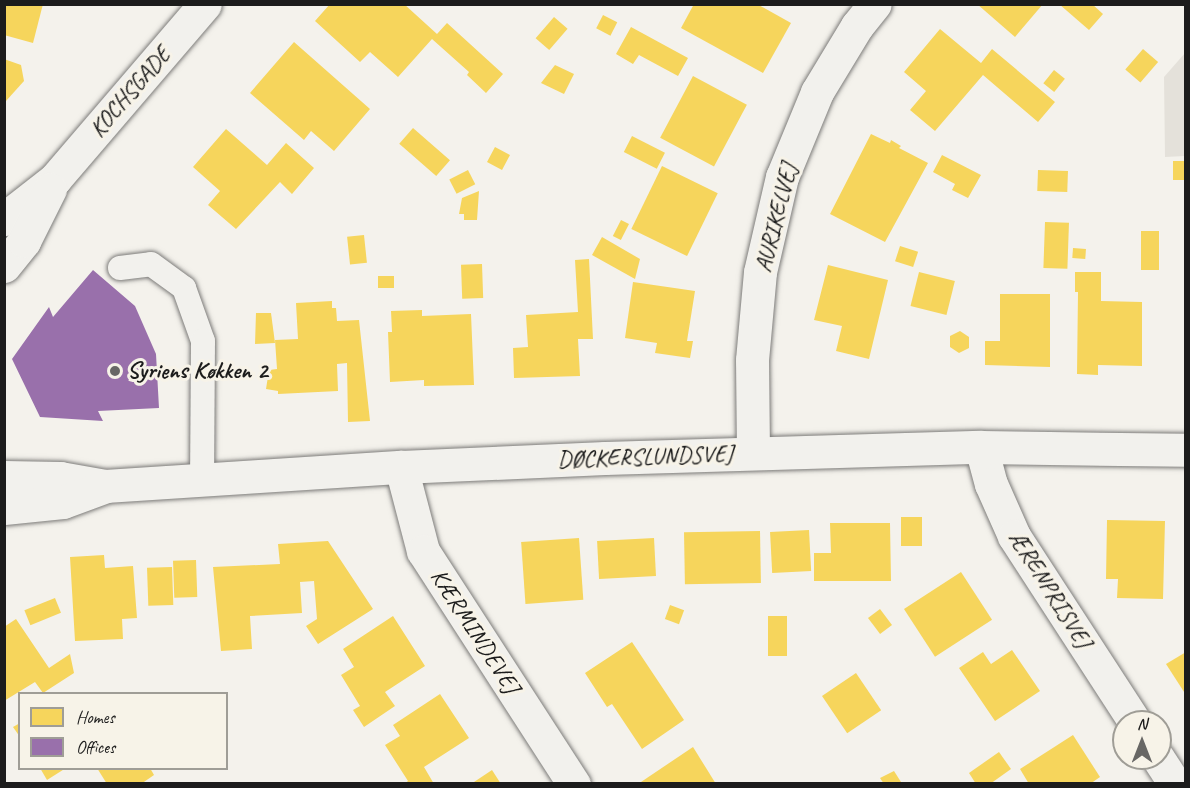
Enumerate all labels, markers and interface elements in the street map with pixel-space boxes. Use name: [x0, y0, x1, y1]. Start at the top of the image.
street label: KOCHSGADE: [83, 41, 177, 143]
street label: AURIKELVEJ: [749, 161, 803, 275]
place label: Syriens Køkken 2: [127, 357, 268, 385]
marker: Syriens Køkken 2: [108, 364, 122, 378]
street label: DØCKERSLUNDSVEJ: [557, 440, 733, 474]
street label: ÆRENPRISVEJ: [1002, 525, 1098, 653]
street label: KÆRMINDEVEJ: [424, 563, 526, 699]
legend: [18, 692, 228, 770]
text: Homes: [76, 706, 115, 728]
north arrow: [1112, 710, 1172, 770]
text: N: [1137, 714, 1147, 734]
text: Offices: [76, 736, 115, 758]

